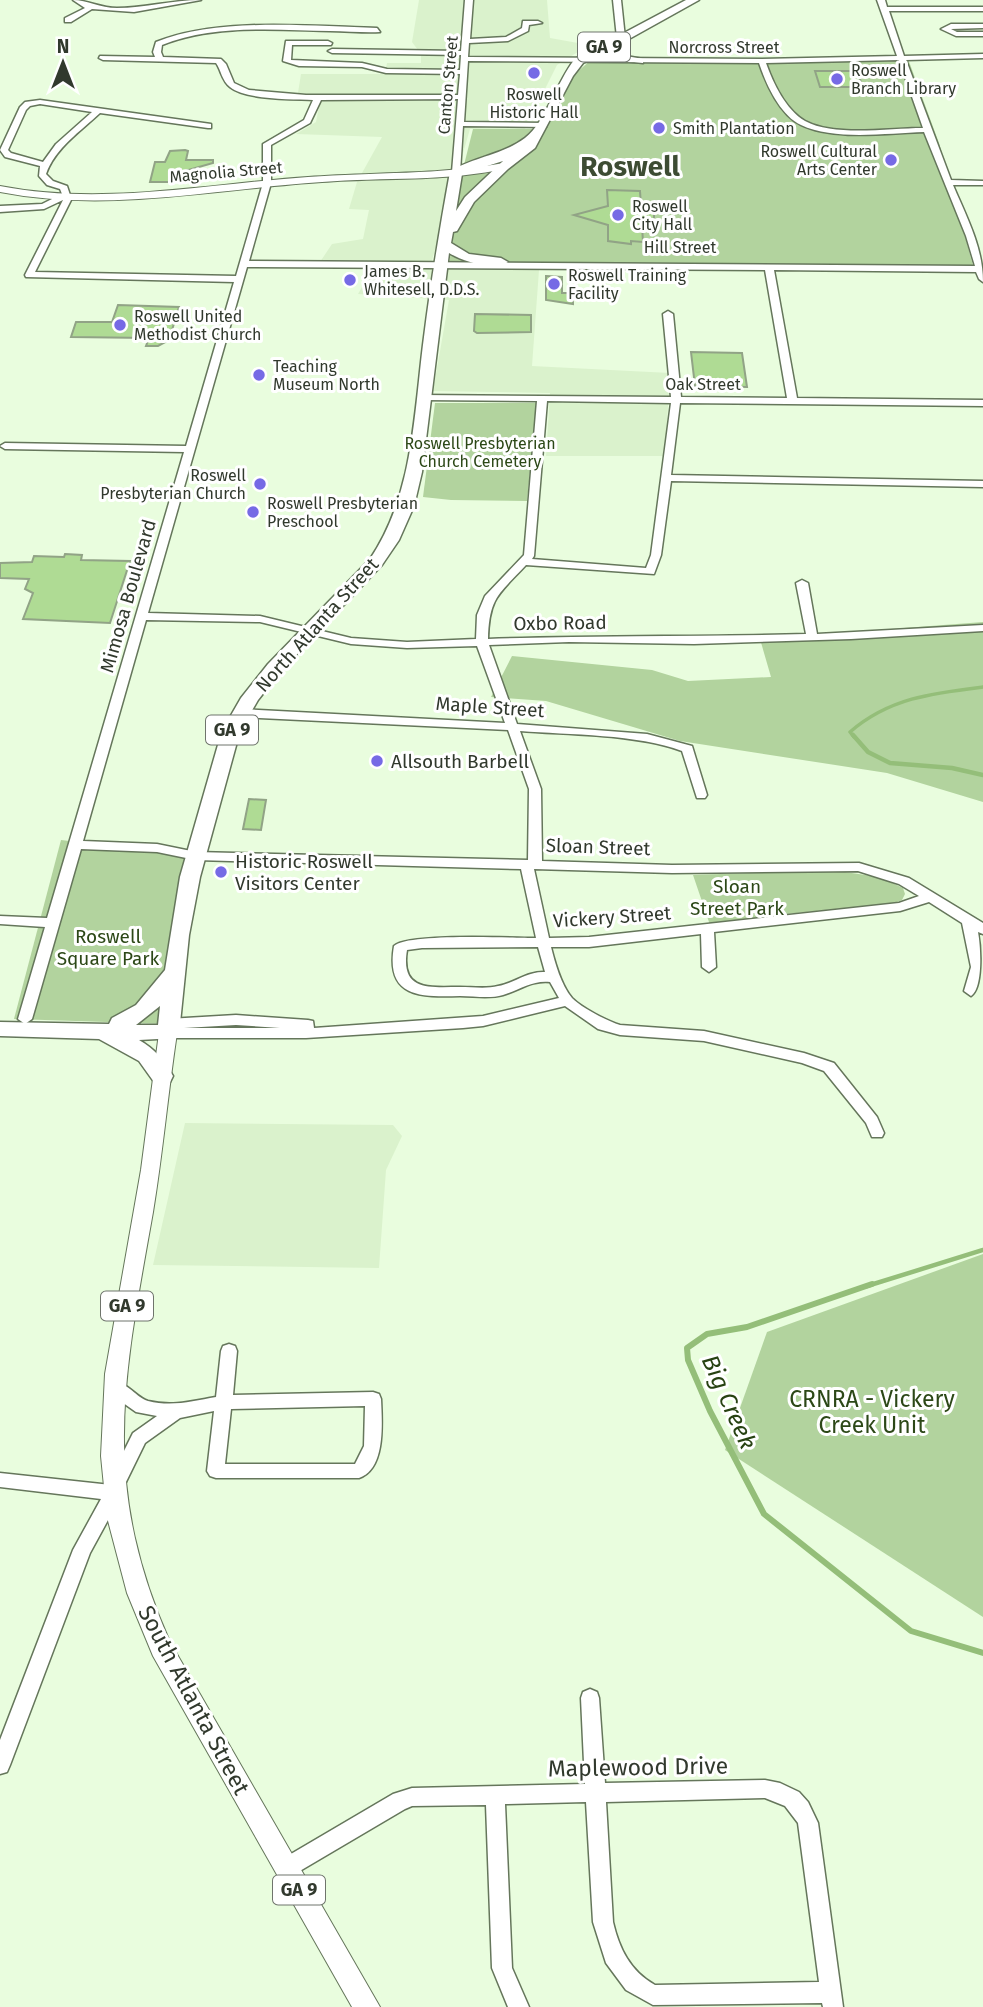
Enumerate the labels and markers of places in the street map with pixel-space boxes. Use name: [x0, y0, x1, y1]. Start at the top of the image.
place label: Roswell Branch Library: [851, 61, 956, 98]
marker: Roswell Historic Hall: [526, 65, 542, 81]
marker: Roswell Branch Library: [829, 71, 845, 87]
place label: Roswell Historic Hall: [489, 85, 579, 122]
place label: Smith Plantation: [673, 119, 795, 138]
marker: Smith Plantation: [651, 120, 667, 136]
place label: Roswell Cultural Arts Center: [760, 142, 878, 179]
marker: Roswell Cultural Arts Center: [883, 152, 899, 168]
place label: Roswell City Hall: [632, 197, 692, 234]
marker: Roswell City Hall: [610, 207, 626, 223]
place label: James B. Whitesell, D.D.S.: [364, 262, 479, 299]
place label: Roswell Training Facility: [568, 266, 687, 303]
marker: James B. Whitesell, D.D.S.: [342, 272, 358, 288]
marker: Roswell Training Facility: [546, 276, 562, 292]
place label: Roswell United Methodist Church: [134, 307, 261, 344]
marker: Roswell United Methodist Church: [112, 317, 128, 333]
place label: Teaching Museum North: [273, 357, 380, 394]
marker: Teaching Museum North: [251, 367, 267, 383]
place label: Roswell Presbyterian Church: [100, 466, 246, 503]
marker: Roswell Presbyterian Church: [252, 476, 268, 492]
place label: Roswell Presbyterian Preschool: [267, 494, 418, 531]
marker: Roswell Presbyterian Preschool: [245, 504, 261, 520]
place label: Allsouth Barbell: [391, 750, 530, 773]
marker: Allsouth Barbell: [369, 753, 385, 769]
place label: Historic Roswell Visitors Center: [235, 850, 373, 895]
marker: Historic Roswell Visitors Center: [213, 864, 229, 880]

